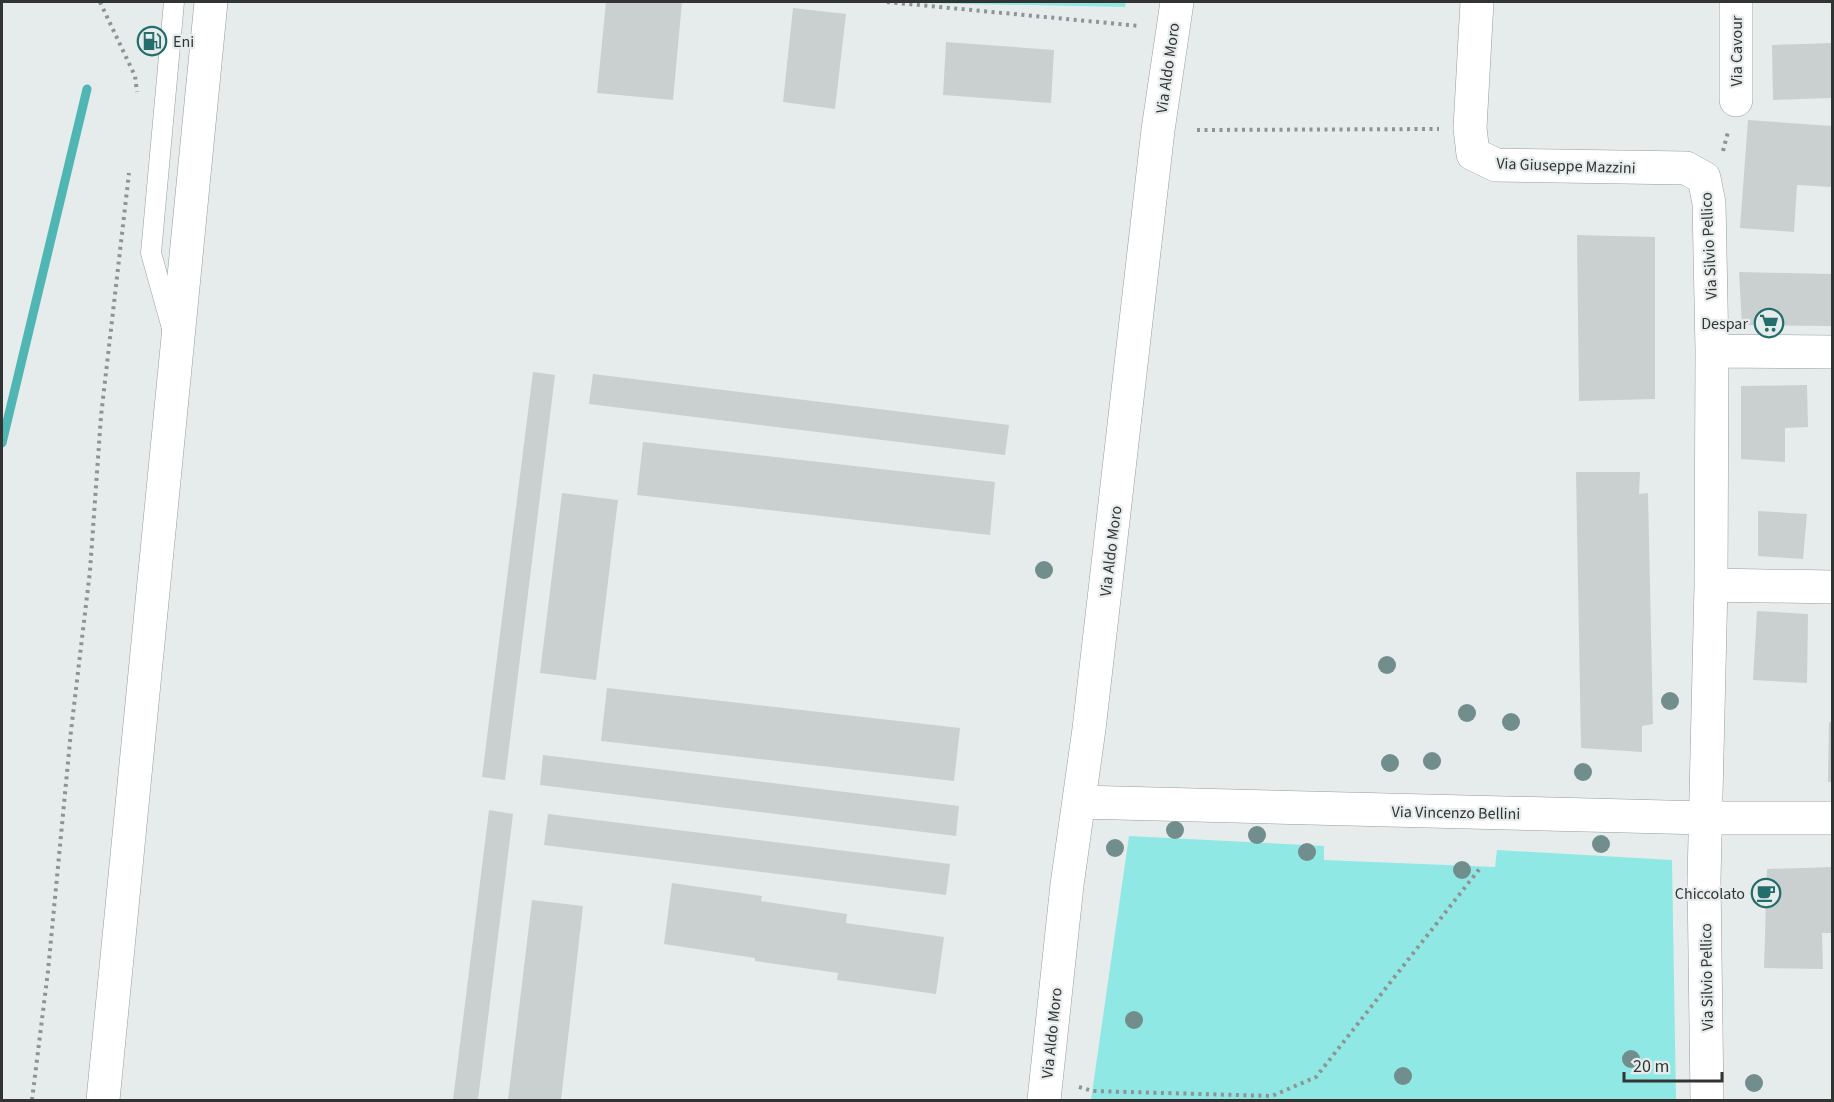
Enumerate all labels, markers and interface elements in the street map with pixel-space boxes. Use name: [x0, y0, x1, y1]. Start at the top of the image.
street label: Via Cavour: [1726, 15, 1748, 86]
street label: Via Aldo Moro: [1151, 21, 1185, 115]
fuel station icon: Eni: [136, 25, 168, 57]
place label: Eni: [173, 31, 194, 53]
street label: Via Giuseppe Mazzini: [1496, 153, 1636, 179]
street label: Via Silvio Pellico: [1695, 192, 1723, 300]
supermarket icon: Despar: [1753, 307, 1785, 339]
place label: Despar: [1701, 313, 1748, 335]
street label: Via Aldo Moro: [1095, 504, 1127, 598]
street label: Via Vincenzo Bellini: [1391, 801, 1520, 825]
cafe icon: Chiccolato: [1750, 877, 1782, 909]
place label: Chiccolato: [1675, 883, 1745, 905]
street label: Via Silvio Pellico: [1695, 923, 1719, 1031]
street label: Via Aldo Moro: [1036, 987, 1068, 1080]
scale bar: [1624, 1045, 1722, 1083]
text: 20 m: [1633, 1054, 1669, 1079]

